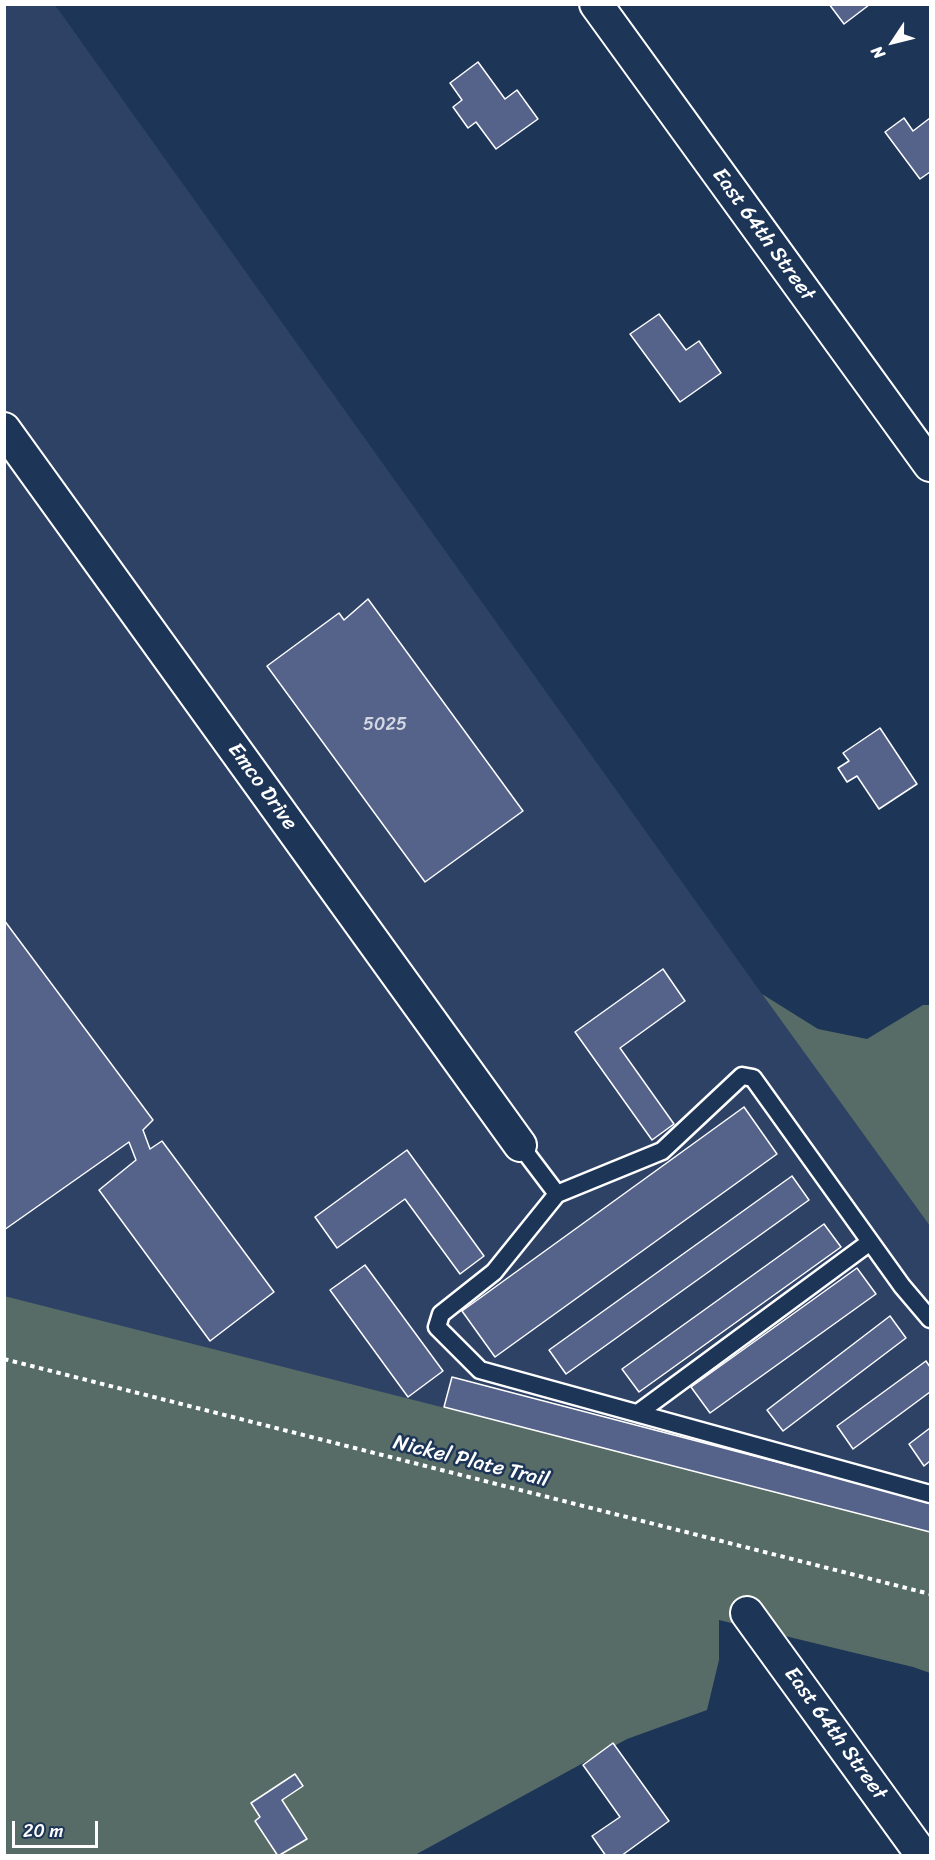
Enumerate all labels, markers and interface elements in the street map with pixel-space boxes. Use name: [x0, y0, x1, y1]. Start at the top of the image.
north arrow: [863, 12, 923, 72]
text: N: [863, 40, 893, 65]
street label: East 64th Street: [706, 164, 820, 306]
house number: 5025: [363, 714, 407, 736]
street label: Emco Drive: [222, 738, 302, 836]
street label: Nickel Plate Trail: [391, 1430, 551, 1494]
street label: East 64th Street: [778, 1663, 892, 1805]
scale bar: [15, 1809, 100, 1847]
text: 20 m: [23, 1815, 63, 1847]

